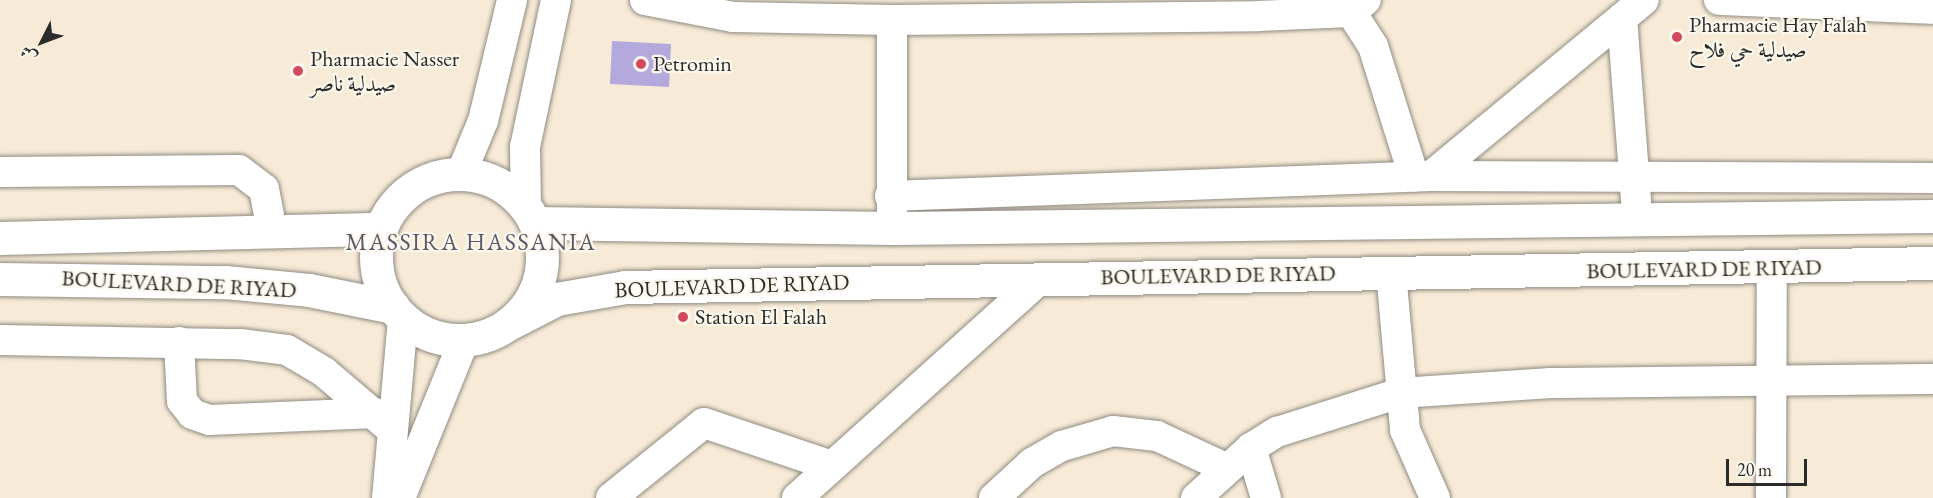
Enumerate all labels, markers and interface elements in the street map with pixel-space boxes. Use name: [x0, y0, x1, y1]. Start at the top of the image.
place label: Pharmacie Hay Falah صيدلية حي فلاح: [1689, 11, 1867, 62]
north arrow: [12, 12, 72, 72]
marker: Pharmacie Hay Falah صيدلية حي فلاح: [1670, 30, 1684, 44]
text: ش: [15, 41, 41, 67]
place label: Pharmacie Nasser صيدلية ناصر: [310, 45, 459, 96]
place label: Petromin: [653, 51, 732, 77]
marker: Petromin: [634, 57, 648, 71]
marker: Pharmacie Nasser صيدلية ناصر: [291, 64, 305, 78]
district label: MASSIRA HASSANIA: [346, 228, 596, 256]
street label: BOULEVARD DE RIYAD: [1586, 254, 1822, 284]
street label: BOULEVARD DE RIYAD: [1100, 260, 1336, 290]
street label: BOULEVARD DE RIYAD: [61, 265, 297, 303]
street label: BOULEVARD DE RIYAD: [614, 269, 850, 303]
place label: Station El Falah: [695, 304, 827, 330]
marker: Station El Falah: [676, 310, 690, 324]
scale bar: [1729, 447, 1810, 485]
text: 20 m: [1737, 458, 1772, 481]

